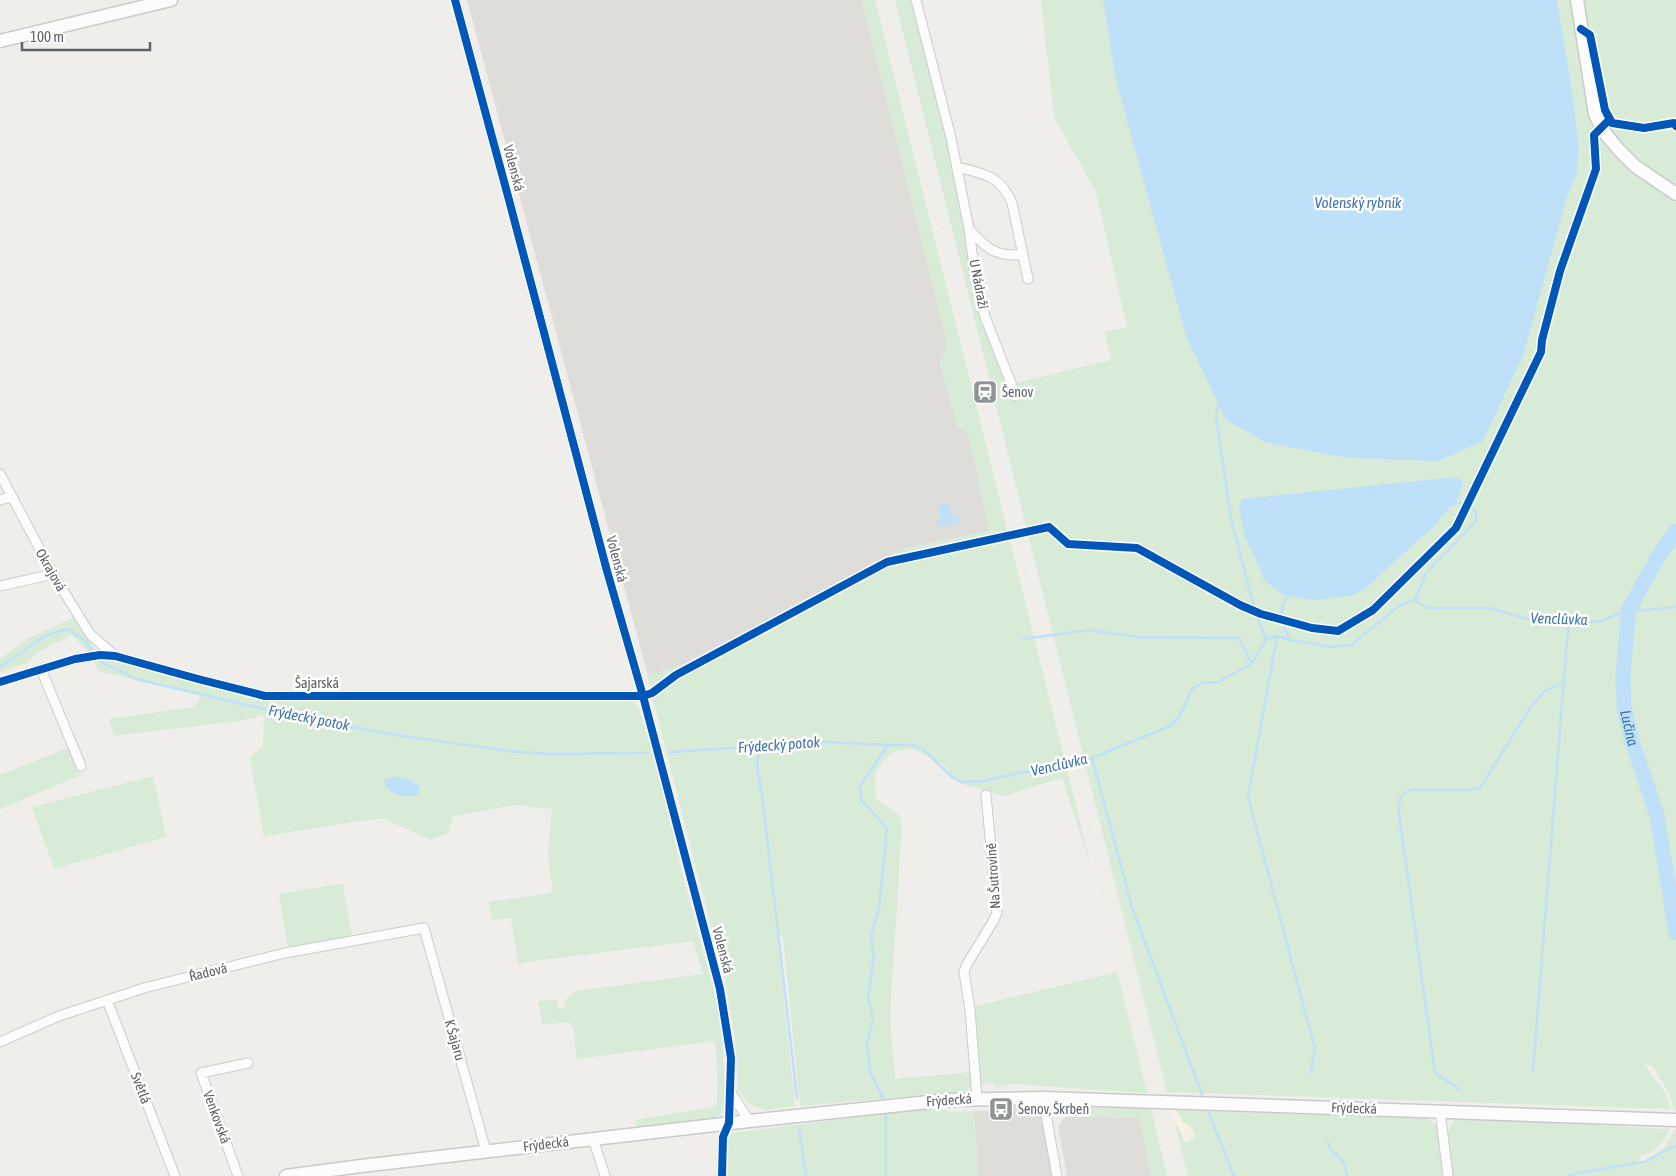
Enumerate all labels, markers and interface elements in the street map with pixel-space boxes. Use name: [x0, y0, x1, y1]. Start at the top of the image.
scale bar: [22, 20, 150, 52]
text: 100 m: [30, 28, 64, 45]
street label: Volenská: [500, 143, 528, 193]
water label: Volenský rybník: [1315, 194, 1402, 211]
street label: U Nádraží: [966, 258, 992, 310]
station icon: Šenov: [972, 379, 998, 405]
place label: Šenov: [1002, 384, 1033, 400]
street label: Volenská: [603, 534, 631, 584]
street label: Okrajová: [32, 546, 70, 594]
water label: Venclůvka: [1530, 609, 1588, 628]
street label: Šajarská: [295, 675, 339, 691]
water label: Frýdecký potok: [267, 701, 351, 734]
water label: Lučina: [1617, 708, 1642, 748]
water label: Frýdecký potok: [737, 733, 821, 756]
water label: Venclůvka: [1029, 750, 1089, 779]
street label: Na Šutrovině: [983, 842, 1003, 910]
street label: Volenská: [709, 925, 737, 975]
street label: Řadová: [187, 960, 229, 984]
street label: K Šajaru: [442, 1018, 468, 1062]
street label: Světlá: [128, 1070, 154, 1106]
street label: Venkovská: [200, 1088, 234, 1146]
street label: Frýdecká: [926, 1090, 972, 1110]
bus stop icon: Šenov, Škrbeň: [988, 1096, 1014, 1122]
street label: Frýdecká: [1331, 1099, 1377, 1117]
place label: Šenov, Škrbeň: [1018, 1101, 1089, 1117]
street label: Frýdecká: [522, 1133, 570, 1155]

